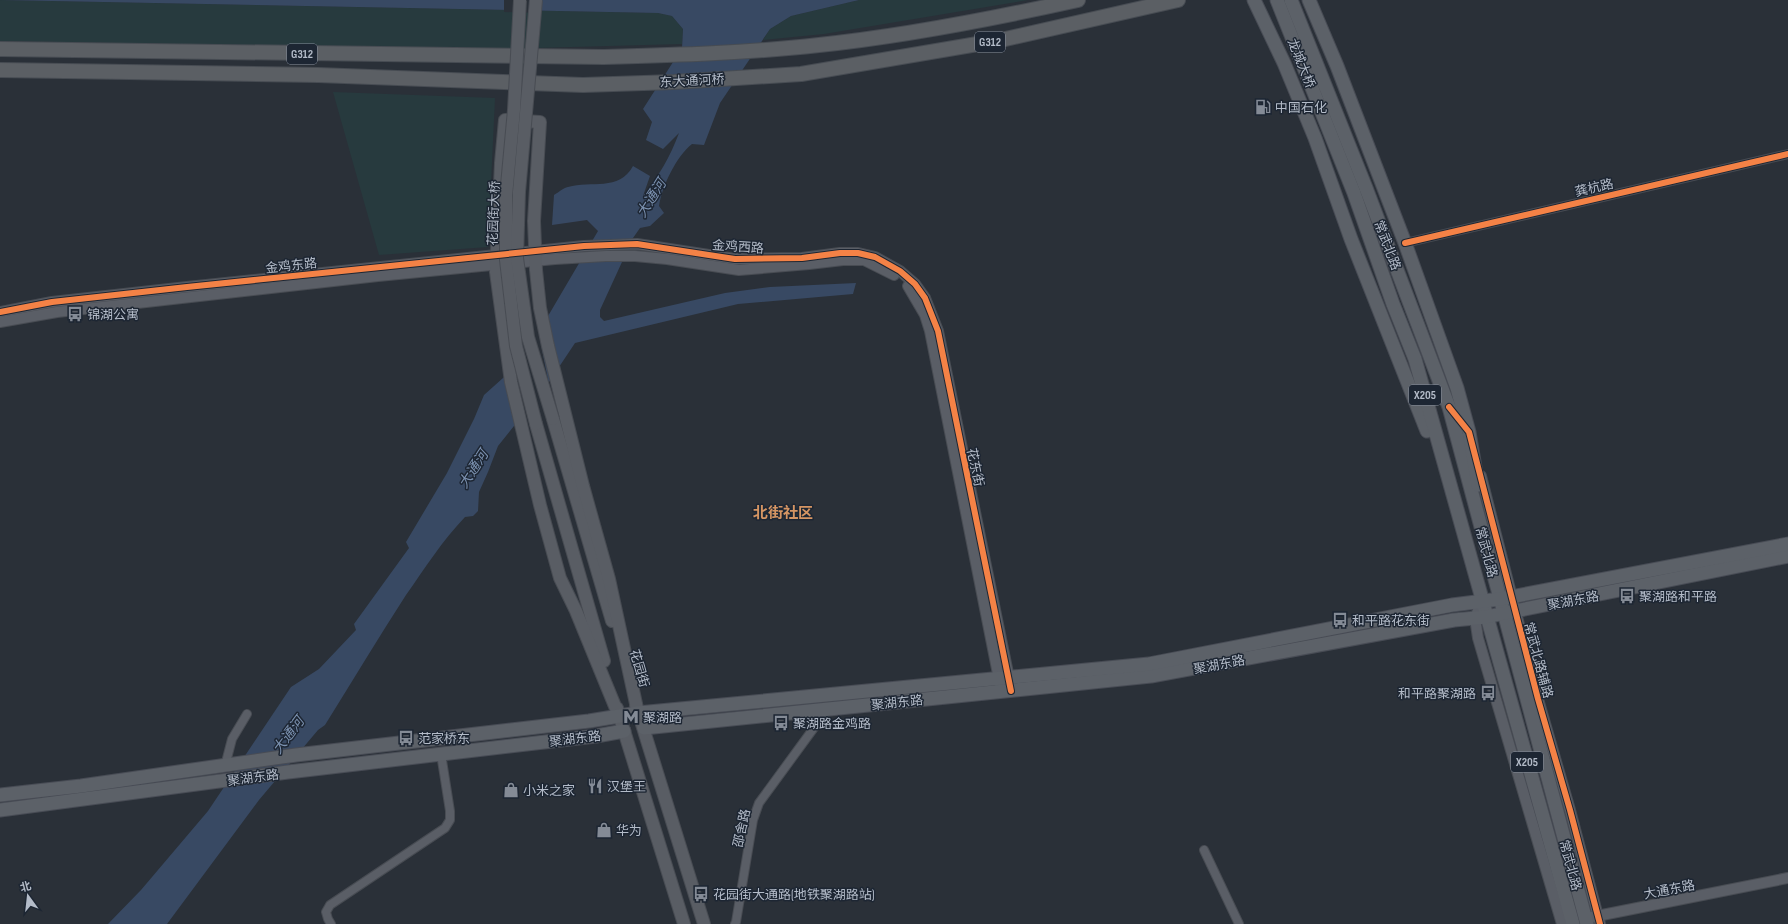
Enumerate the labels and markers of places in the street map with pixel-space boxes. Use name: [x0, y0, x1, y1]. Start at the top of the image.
fuel station icon: 中国石化: [1254, 98, 1272, 116]
place label: 中国石化: [1275, 100, 1327, 116]
bus stop icon: 锦湖公寓: [66, 305, 84, 323]
place label: 锦湖公寓: [87, 307, 139, 323]
bus stop icon: 聚湖路和平路: [1618, 587, 1636, 605]
place label: 聚湖路和平路: [1639, 589, 1717, 605]
bus stop icon: 和平路花东街: [1331, 611, 1349, 629]
place label: 和平路花东街: [1352, 613, 1430, 629]
bus stop icon: 和平路聚湖路: [1479, 684, 1497, 702]
place label: 和平路聚湖路: [1398, 686, 1476, 702]
metro station icon: 聚湖路: [622, 708, 640, 726]
place label: 聚湖路: [643, 710, 682, 726]
bus stop icon: 聚湖路金鸡路: [772, 714, 790, 732]
place label: 聚湖路金鸡路: [793, 716, 871, 732]
bus stop icon: 范家桥东: [397, 729, 415, 747]
place label: 范家桥东: [418, 731, 470, 747]
restaurant icon: 汉堡王: [586, 777, 604, 795]
place label: 汉堡王: [607, 779, 646, 795]
shop icon: 小米之家: [502, 781, 520, 799]
place label: 小米之家: [523, 783, 575, 799]
shop icon: 华为: [595, 821, 613, 839]
place label: 华为: [616, 823, 642, 839]
bus stop icon: 花园街大通路(地铁聚湖路站): [692, 885, 710, 903]
place label: 花园街大通路(地铁聚湖路站): [713, 887, 875, 903]

